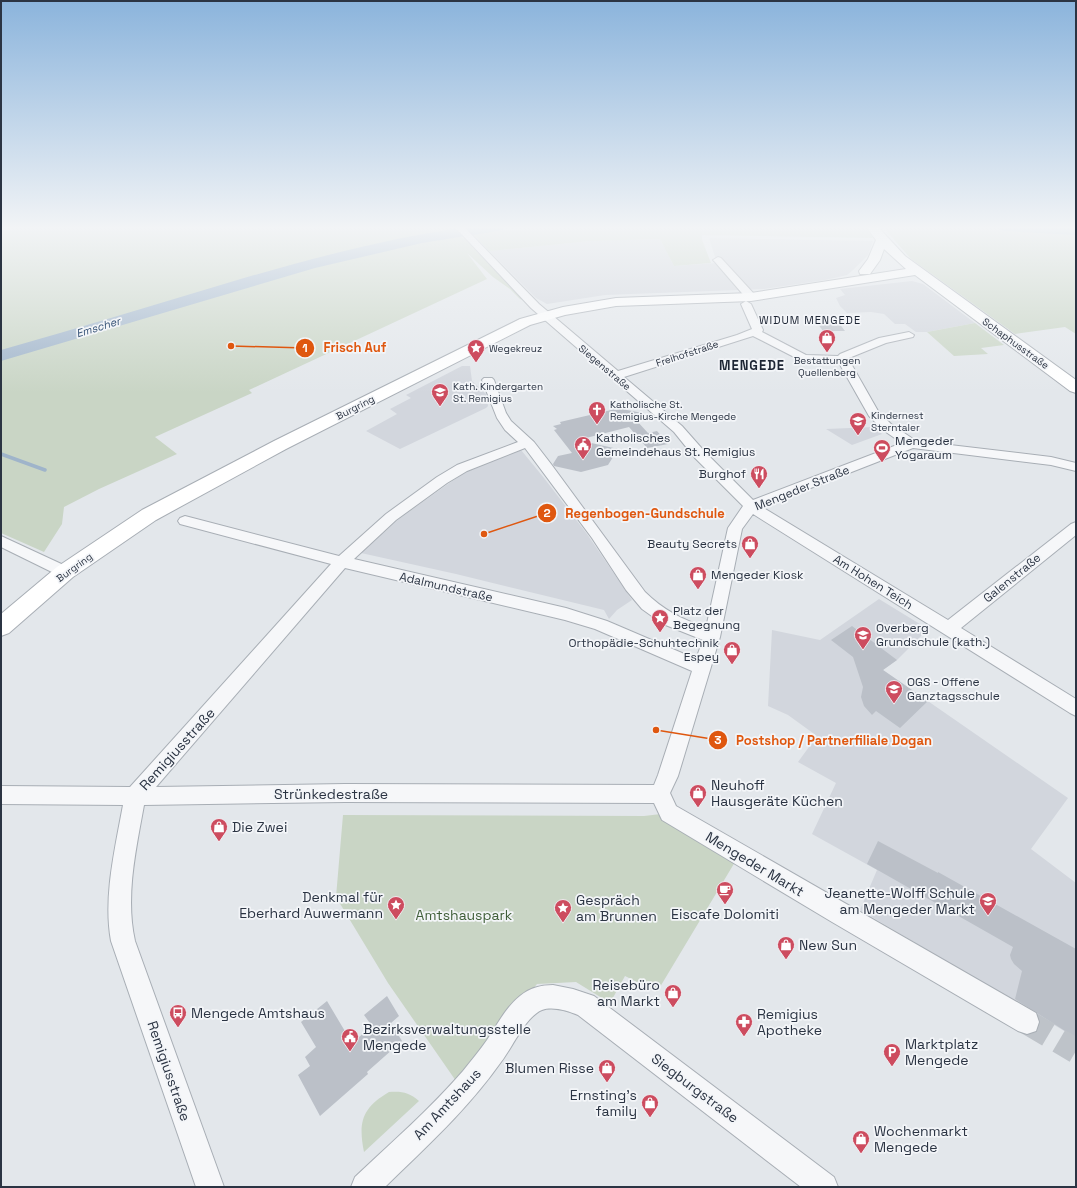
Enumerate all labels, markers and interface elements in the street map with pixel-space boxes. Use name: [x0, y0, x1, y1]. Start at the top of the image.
water label: Emscher: [74, 313, 124, 340]
district label: WIDUM MENGEDE: [759, 313, 861, 327]
street label: Schaphusstraße: [980, 315, 1052, 372]
shop icon: Bestattungen Quellenberg: [817, 328, 837, 353]
callout: Frisch Auf: [295, 335, 394, 360]
street label: Freihofstraße: [654, 337, 720, 370]
place icon: Wegekreuz: [466, 338, 486, 363]
text: Frisch Auf: [323, 339, 387, 356]
text: 1: [302, 340, 308, 356]
place label: Wegekreuz: [489, 342, 542, 355]
street label: Siegenstraße: [576, 342, 634, 393]
place label: Bestattungen Quellenberg: [794, 354, 860, 379]
district label: MENGEDE: [719, 357, 785, 374]
place label: Kath. Kindergarten St. Remigius: [453, 380, 543, 405]
school or university icon: Kath. Kindergarten St. Remigius: [430, 382, 450, 407]
street label: Burgring: [334, 392, 377, 423]
place label: Katholische St. Remigius-Kirche Mengede: [610, 398, 736, 423]
church icon: Katholische St. Remigius-Kirche Mengede: [587, 400, 607, 425]
place label: Kindernest Sterntaler: [871, 409, 924, 434]
school or university icon: Kindernest Sterntaler: [848, 411, 868, 436]
place label: Katholisches Gemeindehaus St. Remigius: [596, 430, 755, 460]
place label: Mengeder Yogaraum: [895, 433, 954, 463]
public building icon: Katholisches Gemeindehaus St. Remigius: [573, 435, 593, 460]
sports icon: Mengeder Yogaraum: [872, 438, 892, 463]
street label: Mengeder Straße: [752, 462, 852, 514]
restaurant icon: Burghof: [749, 464, 769, 489]
place label: Burghof: [699, 466, 746, 482]
callout: Regenbogen-Gundschule: [537, 501, 732, 526]
text: 2: [543, 505, 551, 521]
text: Regenbogen-Gundschule: [565, 505, 725, 522]
shop icon: Beauty Secrets: [740, 534, 760, 559]
place label: Beauty Secrets: [647, 536, 737, 552]
street label: Burgring: [54, 550, 95, 585]
street label: Galenstraße: [980, 550, 1044, 606]
street label: Am Hohen Teich: [830, 551, 916, 613]
shop icon: Mengeder Kiosk: [688, 565, 708, 590]
place label: Mengeder Kiosk: [711, 567, 804, 583]
street label: Adalmundstraße: [398, 568, 494, 606]
place label: Platz der Begegnung: [673, 603, 740, 633]
place icon: Platz der Begegnung: [650, 608, 670, 633]
place label: Overberg Grundschule (kath.): [876, 620, 990, 650]
school or university icon: Overberg Grundschule (kath.): [853, 625, 873, 650]
place label: Orthopädie-Schuhtechnik Espey: [568, 635, 720, 665]
shop icon: Orthopädie-Schuhtechnik Espey: [722, 640, 742, 665]
place label: OGS - Offene Ganztagsschule: [907, 674, 1000, 704]
school or university icon: OGS - Offene Ganztagsschule: [884, 679, 904, 704]
street label: Remigiusstraße: [135, 704, 219, 794]
callout: Postshop / Partnerfiliale Dogan: [708, 728, 940, 753]
text: 3: [714, 732, 722, 748]
text: Postshop / Partnerfiliale Dogan: [736, 732, 932, 749]
place label: Neuhoff Hausgeräte Küchen: [711, 776, 843, 810]
shop icon: Neuhoff Hausgeräte Küchen: [688, 783, 708, 808]
street label: Strünkedestraße: [274, 785, 388, 803]
shop icon: Die Zwei: [209, 817, 229, 842]
place label: Die Zwei: [232, 818, 287, 836]
street label: Mengeder Markt: [702, 827, 808, 901]
cafe icon: Eiscafe Dolomiti: [715, 880, 735, 905]
place label: Jeanette-Wolff Schule am Mengeder Markt: [824, 884, 975, 918]
place label: Denkmal für Eberhard Auwermann: [239, 888, 383, 922]
place label: Gespräch am Brunnen: [576, 891, 657, 925]
school or university icon: Jeanette-Wolff Schule am Mengeder Markt: [978, 891, 998, 916]
place icon: Denkmal für Eberhard Auwermann: [386, 895, 406, 920]
place icon: Gespräch am Brunnen: [553, 898, 573, 923]
place label: Eiscafe Dolomiti: [671, 905, 779, 923]
park label: Amtshauspark: [416, 906, 513, 924]
shop icon: New Sun: [776, 935, 796, 960]
place label: New Sun: [799, 936, 857, 954]
place label: Reisebüro am Markt: [593, 976, 660, 1010]
shop icon: Reisebüro am Markt: [663, 983, 683, 1008]
bus stop icon: Mengede Amtshaus: [168, 1003, 188, 1028]
place label: Mengede Amtshaus: [191, 1004, 325, 1022]
place label: Remigius Apotheke: [757, 1005, 822, 1039]
pharmacy icon: Remigius Apotheke: [734, 1012, 754, 1037]
street label: Remigiusstraße: [143, 1019, 195, 1123]
place label: Bezirksverwaltungsstelle Mengede: [363, 1020, 531, 1054]
public building icon: Bezirksverwaltungsstelle Mengede: [340, 1027, 360, 1052]
place label: Marktplatz Mengede: [905, 1035, 978, 1069]
parking icon: Marktplatz Mengede: [882, 1042, 902, 1067]
street label: Siegburgstraße: [648, 1049, 742, 1127]
shop icon: Blumen Risse: [597, 1058, 617, 1083]
place label: Blumen Risse: [505, 1059, 594, 1077]
street label: Am Amtshaus: [409, 1065, 485, 1143]
place label: Ernsting's family: [570, 1086, 637, 1120]
shop icon: Ernsting's family: [640, 1093, 660, 1118]
place label: Wochenmarkt Mengede: [874, 1122, 968, 1156]
shop icon: Wochenmarkt Mengede: [851, 1129, 871, 1154]

